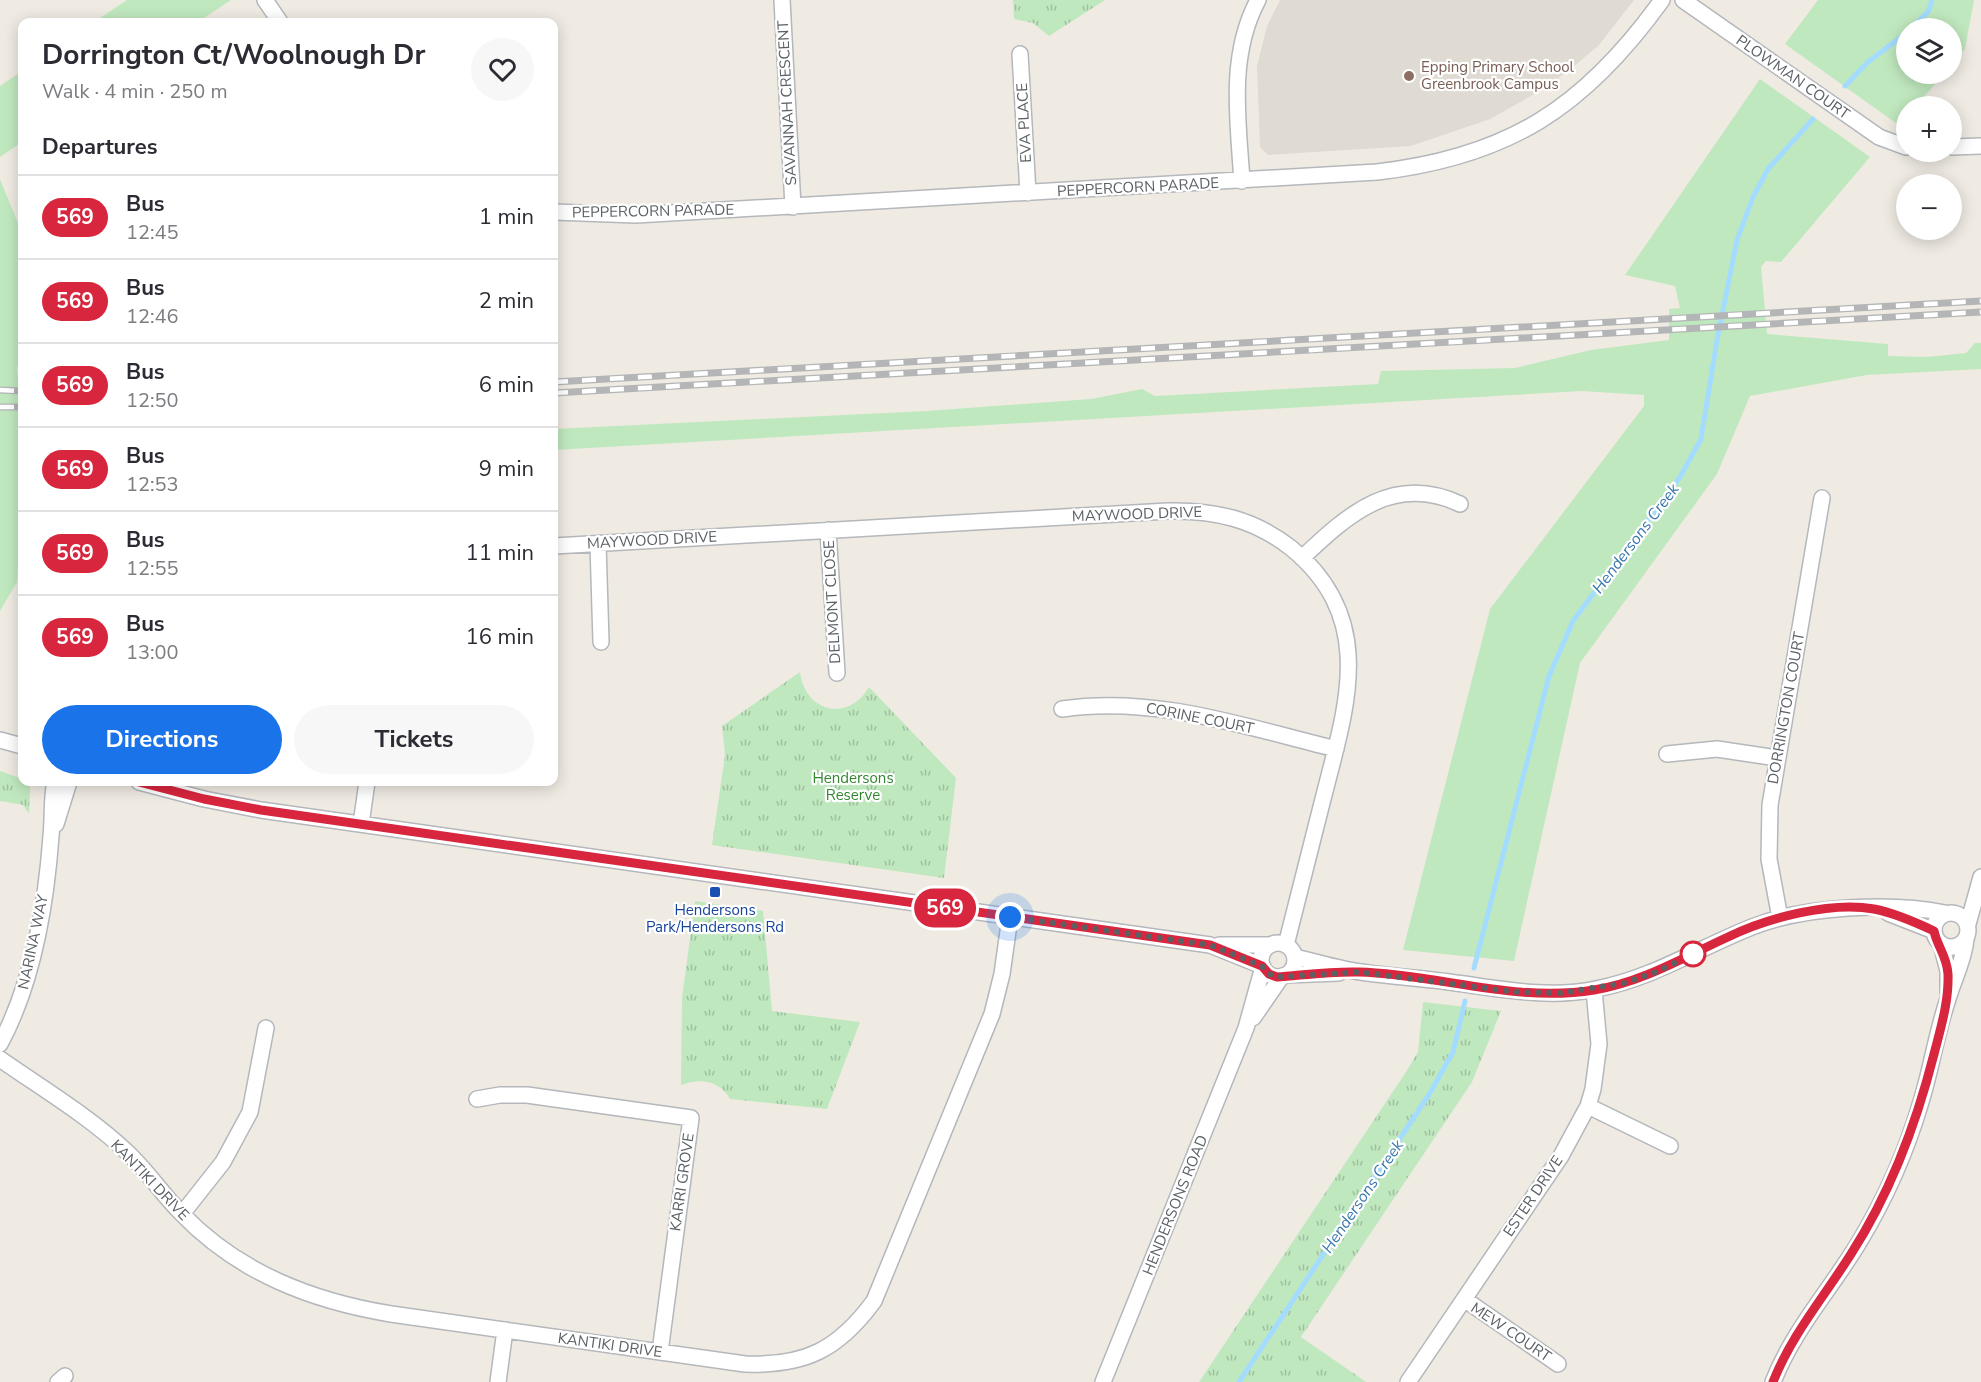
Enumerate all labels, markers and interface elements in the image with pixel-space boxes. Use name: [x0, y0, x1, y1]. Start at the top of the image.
map controls: [1896, 18, 1962, 240]
button: layers: [1896, 18, 1962, 84]
street label: SAVANNAH CRESCENT: [773, 20, 801, 186]
street label: PLOWMAN COURT: [1732, 30, 1854, 124]
text: Dorrington Ct/Woolnough Dr: [42, 36, 425, 74]
button: heart: [471, 38, 534, 101]
place label: Epping Primary School Greenbrook Campus: [1421, 57, 1575, 94]
marker: Epping Primary School Greenbrook Campus: [1402, 69, 1416, 83]
text: Walk · 4 min · 250 m: [42, 78, 228, 105]
street label: EVA PLACE: [1012, 83, 1036, 163]
button: +: [1896, 96, 1962, 162]
text: Departures: [42, 132, 157, 162]
street label: PEPPERCORN PARADE: [1056, 173, 1220, 201]
button: −: [1896, 174, 1962, 240]
text: Bus: [126, 189, 165, 219]
street label: PEPPERCORN PARADE: [572, 200, 734, 222]
text: 1 min: [479, 202, 534, 232]
text: 569: [56, 203, 94, 231]
text: 12:45: [126, 219, 179, 246]
text: Bus: [126, 273, 165, 303]
text: 2 min: [479, 286, 534, 316]
text: 569: [56, 287, 94, 315]
text: 12:46: [126, 303, 179, 330]
text: Bus: [126, 357, 165, 387]
text: 6 min: [479, 370, 534, 400]
text: 569: [56, 371, 94, 399]
text: 12:50: [126, 387, 179, 414]
text: Bus: [126, 441, 165, 471]
text: 9 min: [479, 454, 534, 484]
text: 569: [56, 455, 94, 483]
text: 12:53: [126, 471, 179, 498]
water label: Hendersons Creek: [1587, 478, 1685, 598]
street label: MAYWOOD DRIVE: [1072, 502, 1202, 526]
text: Bus: [126, 525, 165, 555]
street label: MAYWOOD DRIVE: [586, 527, 718, 553]
text: 11 min: [466, 538, 534, 568]
text: 569: [56, 539, 94, 567]
street label: DELMONT CLOSE: [819, 540, 845, 664]
text: 12:55: [126, 555, 179, 582]
text: Bus: [126, 609, 165, 639]
text: 16 min: [466, 622, 534, 652]
text: 569: [56, 623, 94, 651]
street label: DORRINGTON COURT: [1763, 630, 1809, 786]
text: 13:00: [126, 639, 179, 666]
street label: CORINE COURT: [1144, 698, 1256, 738]
button: Directions: [42, 705, 282, 774]
button: Tickets: [294, 705, 534, 774]
park label: Hendersons Reserve: [812, 768, 894, 805]
marker: Hendersons Park/Hendersons Rd: [708, 885, 722, 899]
line badge: 569: [910, 888, 980, 928]
street label: NARINA WAY: [13, 892, 53, 991]
text: 569: [926, 894, 964, 922]
place label: Hendersons Park/Hendersons Rd: [646, 900, 784, 937]
your location: [995, 902, 1025, 932]
unlabelled marker: [1680, 941, 1706, 967]
street label: KARRI GROVE: [665, 1132, 699, 1232]
street label: HENDERSONS ROAD: [1138, 1132, 1212, 1278]
street label: KANTIKI DRIVE: [106, 1135, 194, 1225]
water label: Hendersons Creek: [1317, 1135, 1409, 1257]
street label: ESTER DRIVE: [1499, 1152, 1567, 1240]
street label: MEW COURT: [1467, 1298, 1555, 1366]
street label: KANTIKI DRIVE: [557, 1328, 663, 1362]

